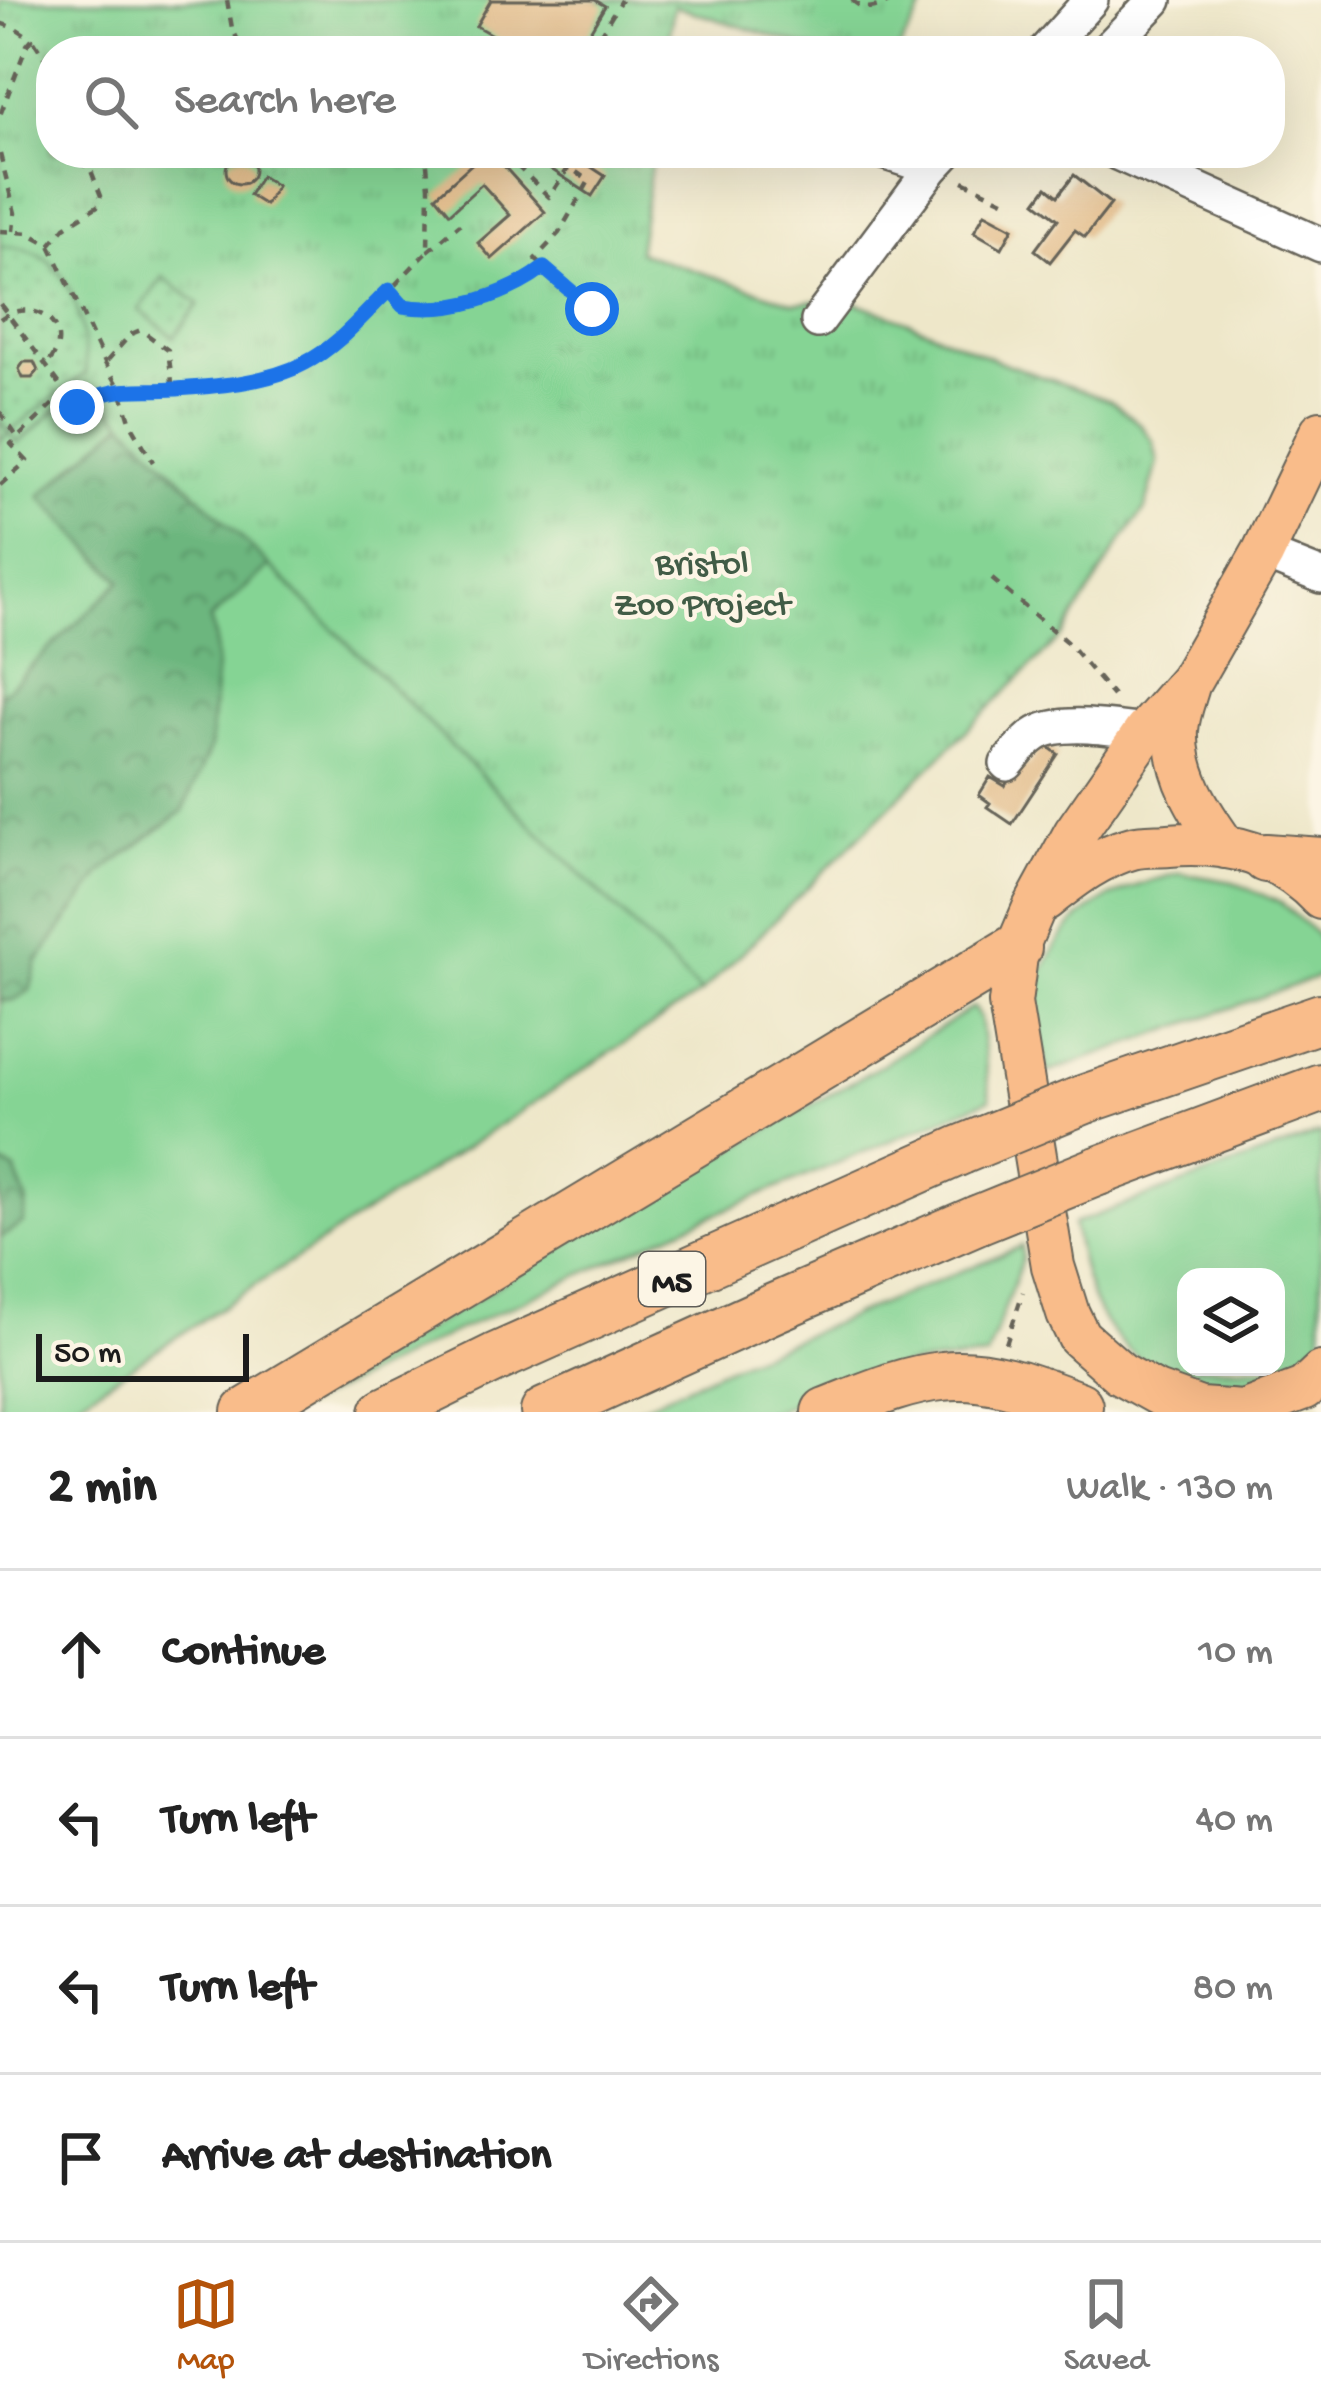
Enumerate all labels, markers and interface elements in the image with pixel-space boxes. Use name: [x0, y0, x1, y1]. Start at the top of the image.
search box: [36, 36, 1285, 168]
icon: search: [78, 69, 144, 135]
text: Search here: [174, 76, 396, 129]
route start: [565, 282, 619, 336]
route end: [50, 380, 104, 434]
park label: Bristol Zoo Project: [614, 545, 794, 629]
road number: M5: [639, 1252, 705, 1306]
map controls: [1177, 1268, 1285, 1376]
button: layers: [1177, 1268, 1285, 1376]
scale bar: [36, 1328, 249, 1381]
text: 50 m: [54, 1336, 121, 1374]
text: 2 min: [48, 1460, 157, 1520]
text: Walk · 130 m: [1066, 1467, 1273, 1513]
icon: ahead: [48, 1621, 114, 1687]
text: Continue: [162, 1627, 325, 1680]
text: 10 m: [1198, 1631, 1273, 1677]
icon: left: [48, 1789, 114, 1855]
text: Turn left: [162, 1795, 314, 1848]
text: 40 m: [1195, 1799, 1273, 1845]
icon: left: [48, 1957, 114, 2023]
text: Turn left: [162, 1963, 314, 2016]
text: 80 m: [1193, 1967, 1273, 2013]
icon: arrive: [48, 2125, 114, 2191]
text: Arrive at destination: [162, 2131, 551, 2184]
tab: Map: [173, 2271, 239, 2381]
tab: Directions: [584, 2271, 718, 2381]
tab: Saved: [1064, 2271, 1148, 2381]

